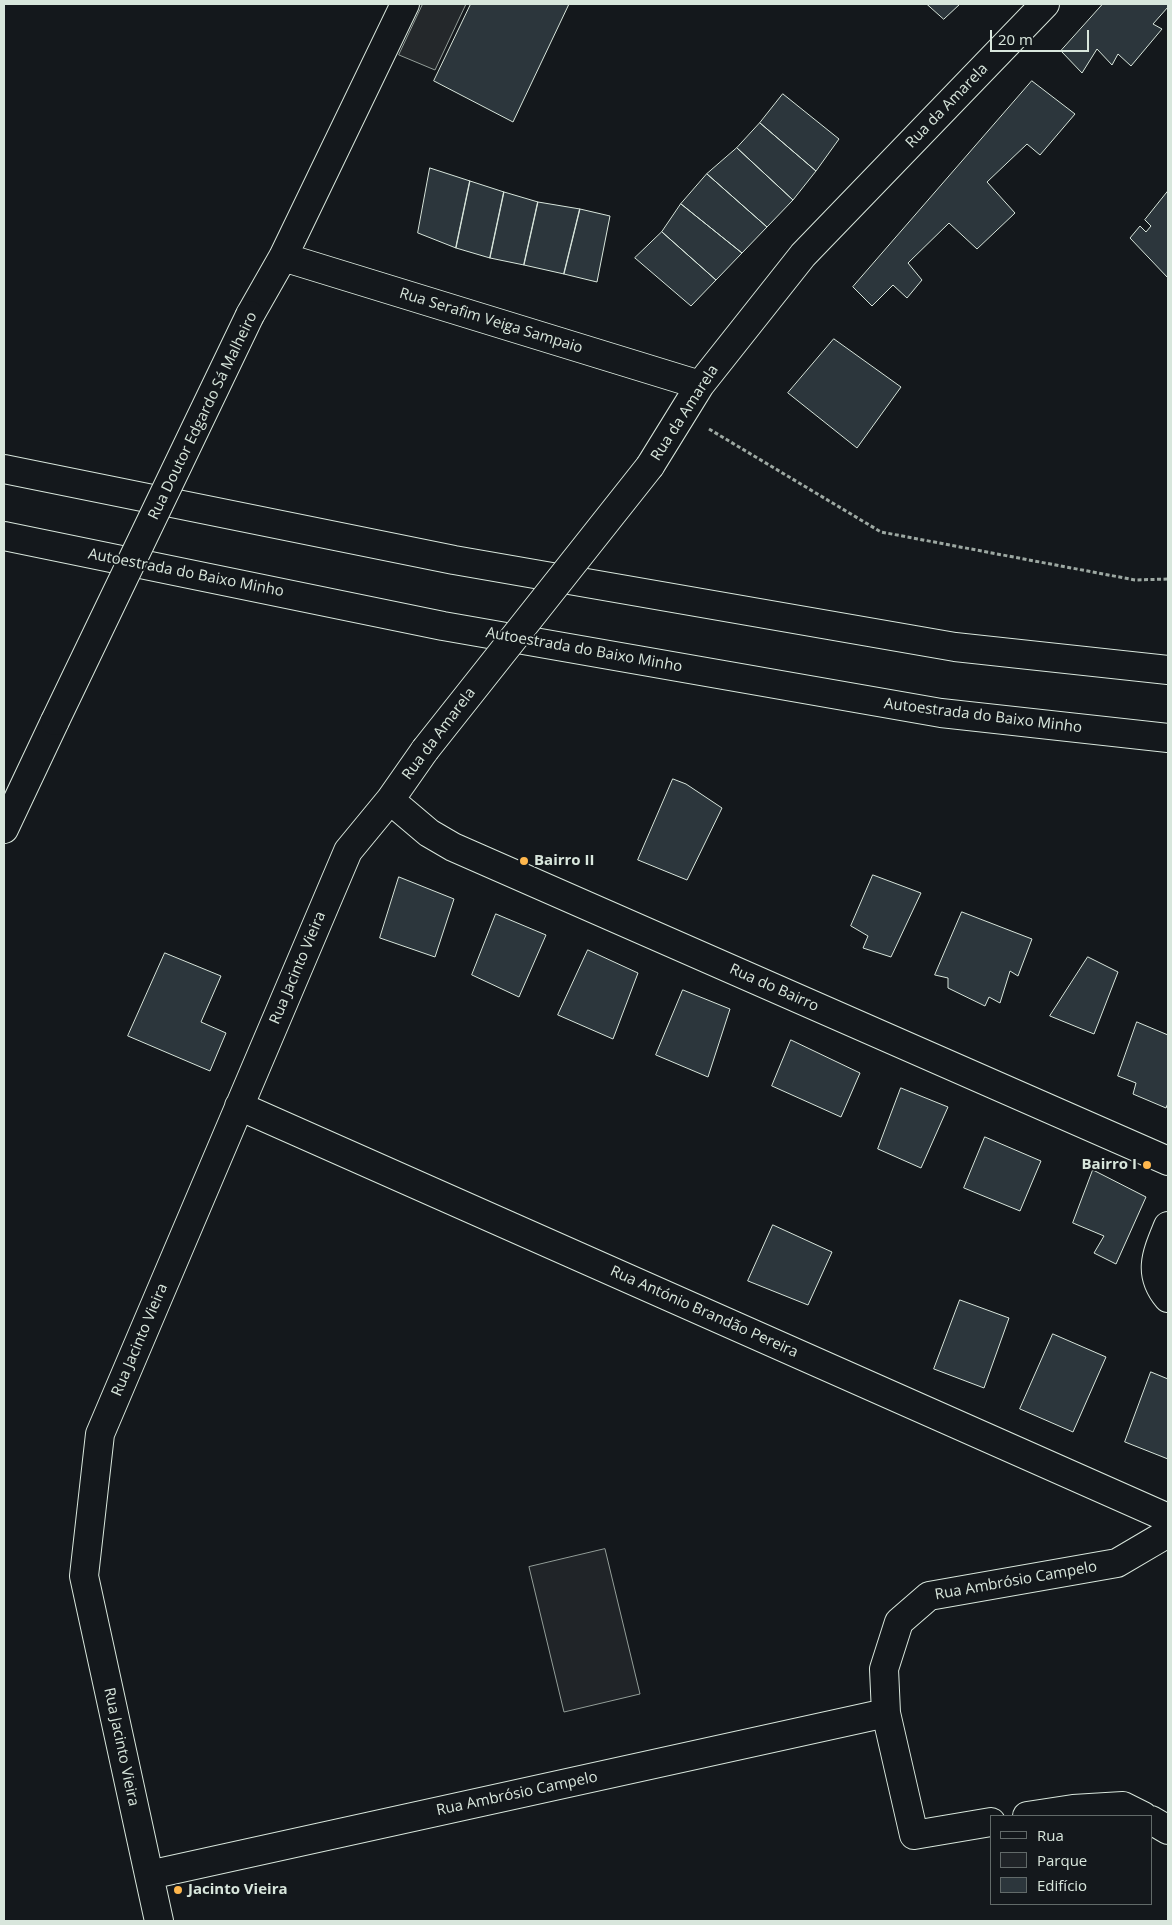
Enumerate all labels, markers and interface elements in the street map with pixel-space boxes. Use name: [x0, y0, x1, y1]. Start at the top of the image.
scale bar: [992, 20, 1091, 52]
text: 20 m: [998, 29, 1033, 49]
street label: Rua da Amarela: [902, 60, 992, 152]
street label: Rua Serafim Veiga Sampaio: [397, 285, 585, 357]
street label: Rua Doutor Edgardo Sá Malheiro: [145, 309, 261, 523]
street label: Rua da Amarela: [647, 362, 723, 464]
street label: Autoestrada do Baixo Minho: [86, 545, 286, 601]
street label: Autoestrada do Baixo Minho: [484, 624, 684, 676]
street label: Rua da Amarela: [399, 684, 479, 784]
street label: Autoestrada do Baixo Minho: [883, 695, 1083, 737]
place label: Bairro II: [534, 852, 594, 870]
marker: Bairro II: [518, 855, 530, 867]
street label: Rua Jacinto Vieira: [266, 909, 330, 1027]
street label: Rua do Bairro: [727, 960, 821, 1016]
place label: Bairro I: [1082, 1156, 1137, 1174]
marker: Bairro I: [1141, 1159, 1153, 1171]
street label: Rua António Brandão Pereira: [607, 1262, 801, 1362]
street label: Rua Jacinto Vieira: [108, 1281, 172, 1399]
street label: Rua Ambrósio Campelo: [934, 1558, 1098, 1604]
street label: Rua Jacinto Vieira: [100, 1686, 142, 1808]
street label: Rua Ambrósio Campelo: [435, 1768, 599, 1820]
legend: [990, 1815, 1152, 1905]
text: Rua: [1037, 1825, 1064, 1845]
text: Parque: [1037, 1850, 1087, 1870]
text: Edifício: [1037, 1875, 1087, 1895]
place label: Jacinto Vieira: [188, 1881, 288, 1899]
marker: Jacinto Vieira: [172, 1884, 184, 1896]

